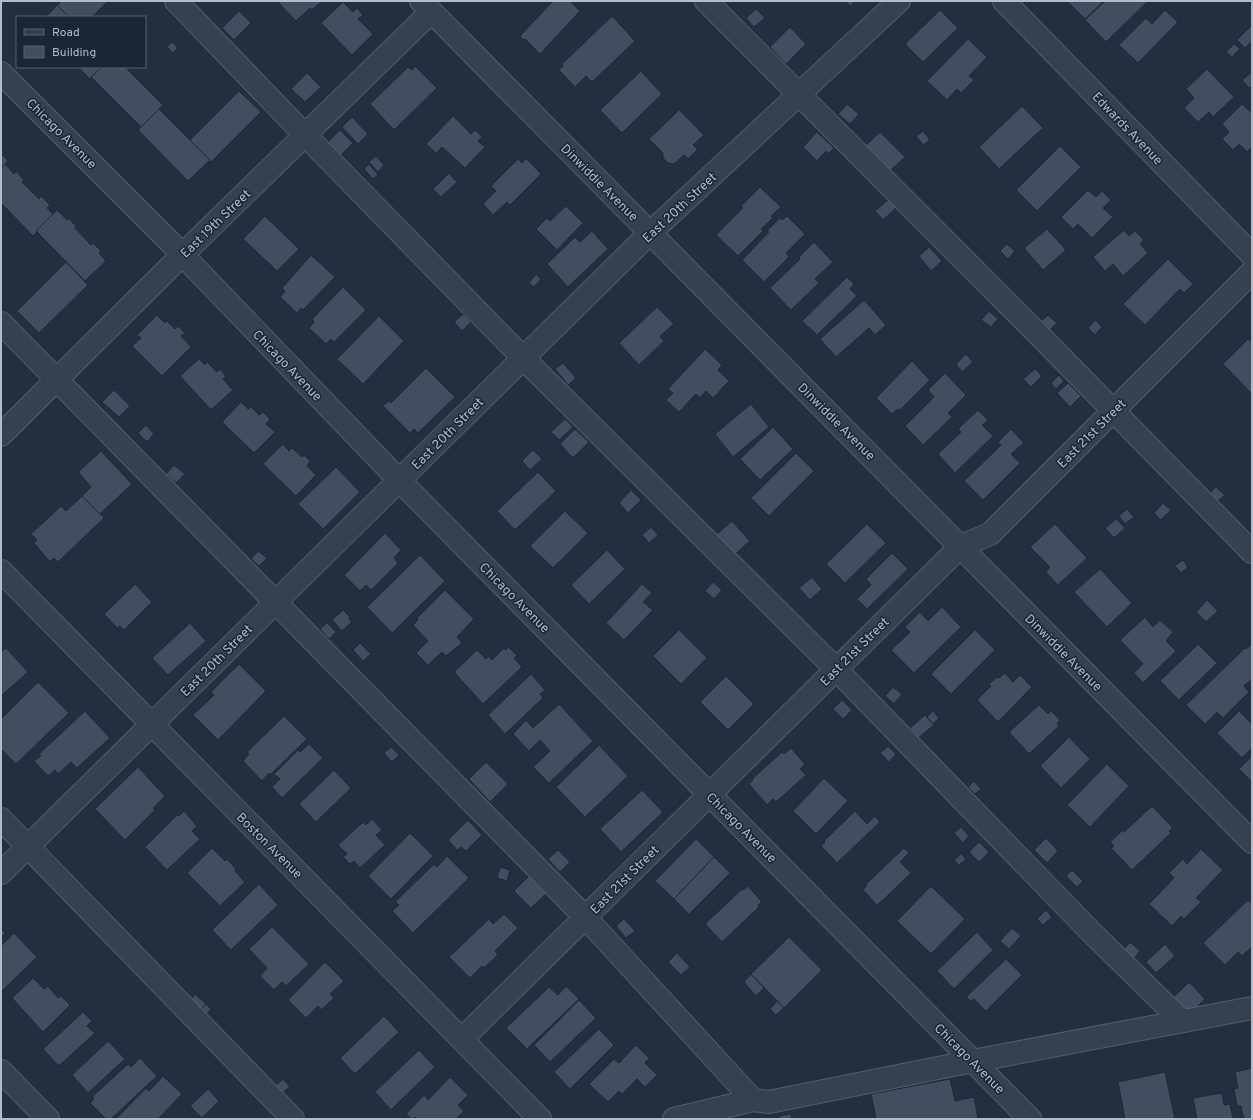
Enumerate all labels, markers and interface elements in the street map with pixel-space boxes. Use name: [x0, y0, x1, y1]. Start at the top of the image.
legend: [16, 16, 146, 68]
text: Road: [52, 25, 80, 41]
text: Building: [52, 45, 96, 61]
street label: Edwards Avenue: [1088, 90, 1165, 169]
street label: Chicago Avenue: [22, 96, 99, 173]
street label: Dinwiddie Avenue: [557, 141, 641, 225]
street label: East 20th Street: [640, 170, 721, 247]
street label: East 19th Street: [178, 187, 255, 262]
street label: Chicago Avenue: [249, 327, 325, 405]
street label: Dinwiddie Avenue: [794, 380, 878, 464]
street label: East 20th Street: [409, 395, 488, 474]
street label: East 21st Street: [1055, 397, 1130, 472]
street label: Chicago Avenue: [475, 560, 552, 637]
street label: Dinwiddie Avenue: [1021, 611, 1105, 695]
street label: East 21st Street: [818, 615, 893, 690]
street label: East 20th Street: [178, 622, 257, 701]
street label: Chicago Avenue: [702, 790, 779, 867]
street label: Boston Avenue: [232, 810, 305, 883]
street label: East 21st Street: [588, 843, 663, 918]
street label: Chicago Avenue: [930, 1021, 1007, 1098]

